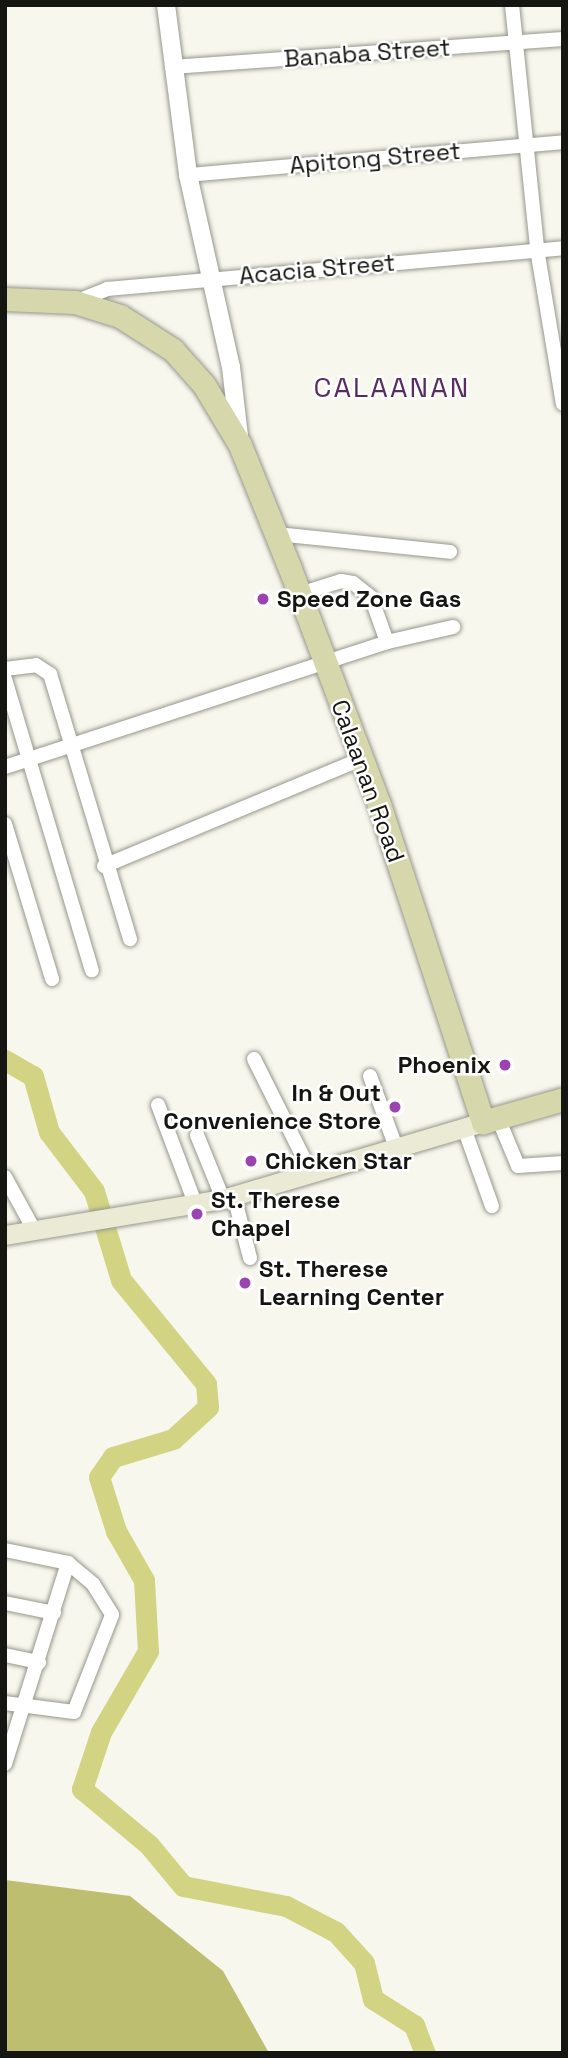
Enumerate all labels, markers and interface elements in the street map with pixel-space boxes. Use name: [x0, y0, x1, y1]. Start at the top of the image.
street label: Banaba Street: [283, 33, 451, 73]
street label: Apitong Street: [288, 136, 462, 180]
street label: Acacia Street: [238, 248, 396, 290]
district label: CALAANAN: [315, 370, 469, 404]
place label: Speed Zone Gas: [277, 585, 461, 613]
marker: Speed Zone Gas: [255, 591, 271, 607]
street label: Calaanan Road: [325, 696, 411, 866]
place label: Phoenix: [398, 1051, 491, 1079]
marker: Phoenix: [497, 1057, 513, 1073]
place label: In & Out Convenience Store: [163, 1079, 381, 1135]
marker: In & Out Convenience Store: [387, 1099, 403, 1115]
place label: Chicken Star: [265, 1147, 412, 1175]
marker: Chicken Star: [243, 1153, 259, 1169]
place label: St. Therese Chapel: [211, 1186, 342, 1242]
marker: St. Therese Chapel: [189, 1206, 205, 1222]
place label: St. Therese Learning Center: [259, 1255, 444, 1311]
marker: St. Therese Learning Center: [237, 1275, 253, 1291]

